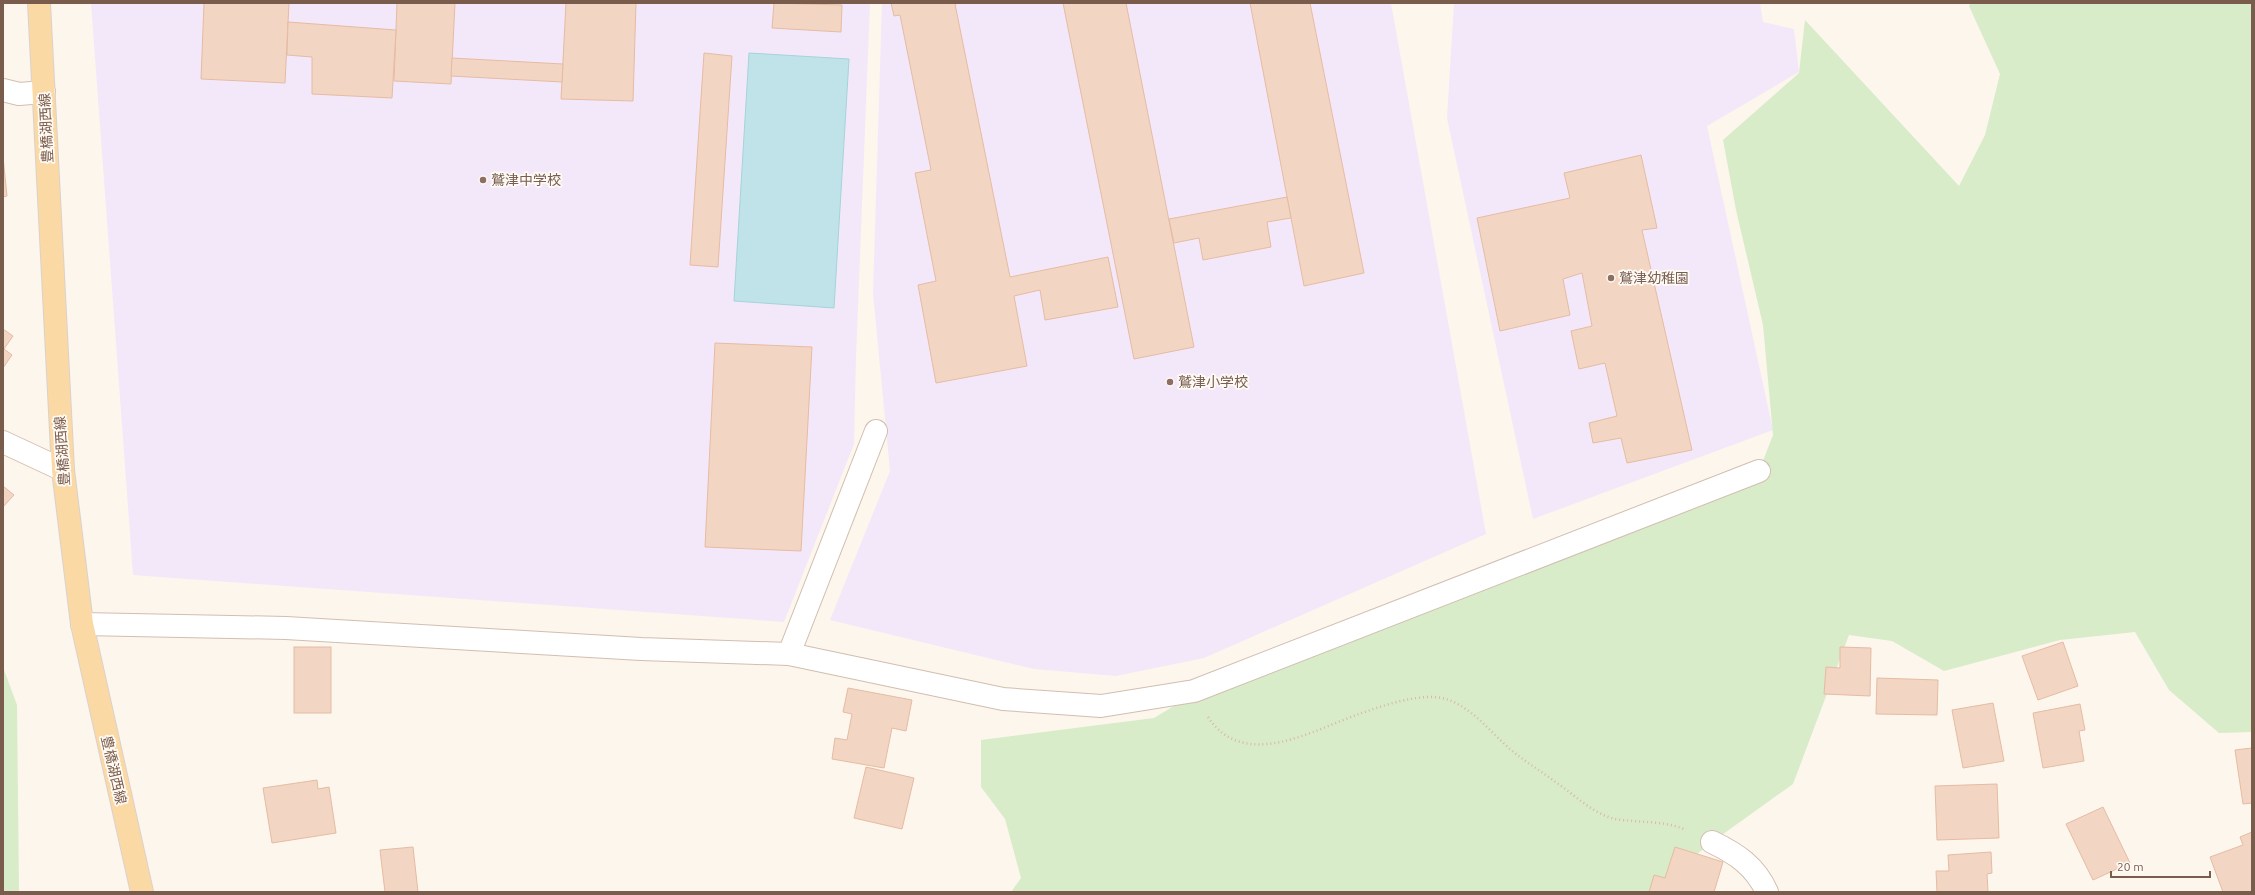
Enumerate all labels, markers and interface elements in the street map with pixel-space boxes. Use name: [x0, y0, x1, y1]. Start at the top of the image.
street label: 豊橋湖西線: [36, 93, 56, 163]
place label: 鷲津中学校: [491, 172, 561, 188]
marker: 鷲津中学校: [478, 175, 488, 185]
place label: 鷲津幼稚園: [1619, 270, 1689, 286]
marker: 鷲津幼稚園: [1606, 273, 1616, 283]
place label: 鷲津小学校: [1178, 374, 1248, 390]
marker: 鷲津小学校: [1165, 377, 1175, 387]
street label: 豊橋湖西線: [52, 416, 72, 486]
street label: 豊橋湖西線: [98, 734, 130, 806]
scale bar: [2111, 853, 2210, 879]
text: 20 m: [2117, 860, 2144, 873]

